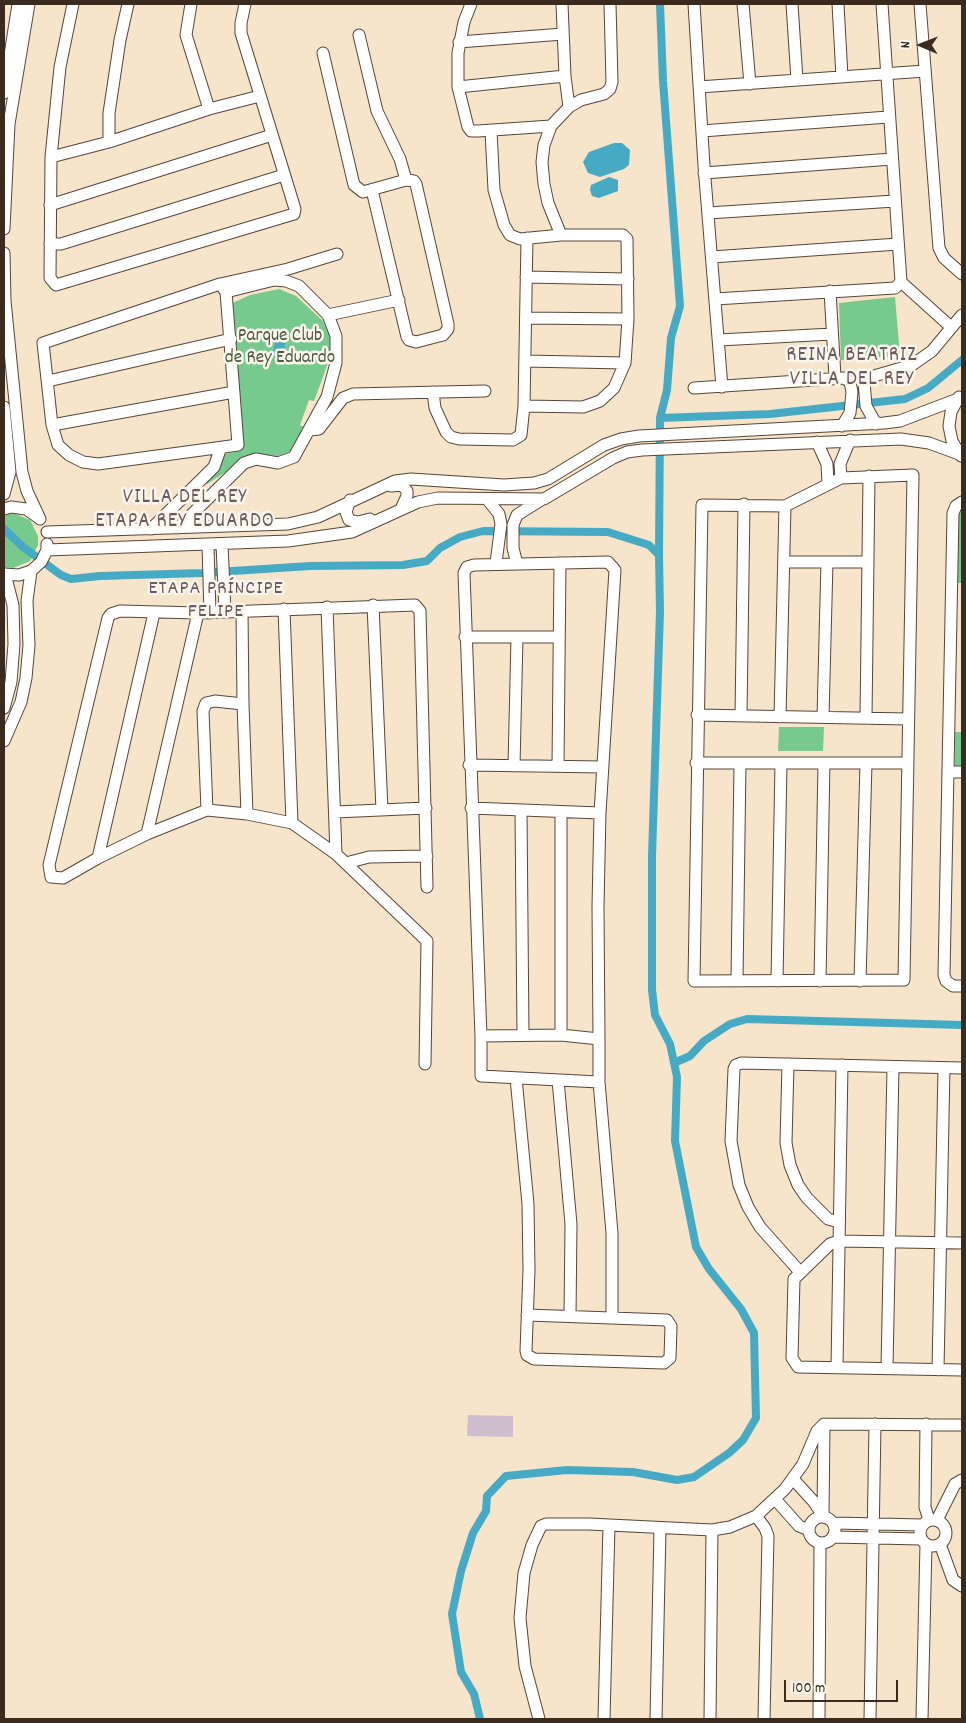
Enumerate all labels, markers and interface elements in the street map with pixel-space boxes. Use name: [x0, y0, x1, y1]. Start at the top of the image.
north arrow: [896, 20, 946, 70]
text: N: [896, 41, 916, 48]
park label: Parque Club de Rey Eduardo: [225, 326, 335, 370]
district label: REINA BEATRIZ VILLA DEL REY: [785, 344, 919, 394]
district label: VILLA DEL REY ETAPA REY EDUARDO: [93, 486, 277, 536]
district label: ETAPA PRÍNCIPE FELIPE: [147, 578, 285, 625]
scale bar: [786, 1670, 900, 1702]
text: 100 m: [792, 1678, 825, 1700]

